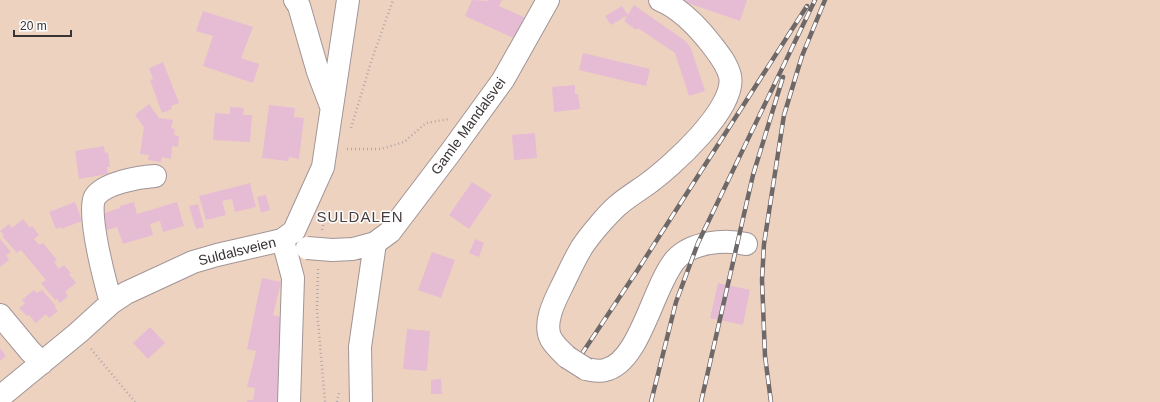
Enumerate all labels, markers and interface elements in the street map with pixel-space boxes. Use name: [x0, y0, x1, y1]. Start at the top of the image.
scale bar: [14, 12, 71, 38]
text: 20 m: [20, 19, 47, 33]
street label: Gamle Mandalsvei: [427, 74, 509, 178]
district label: SULDALEN: [316, 208, 404, 225]
street label: Suldalsveien: [197, 234, 277, 268]

